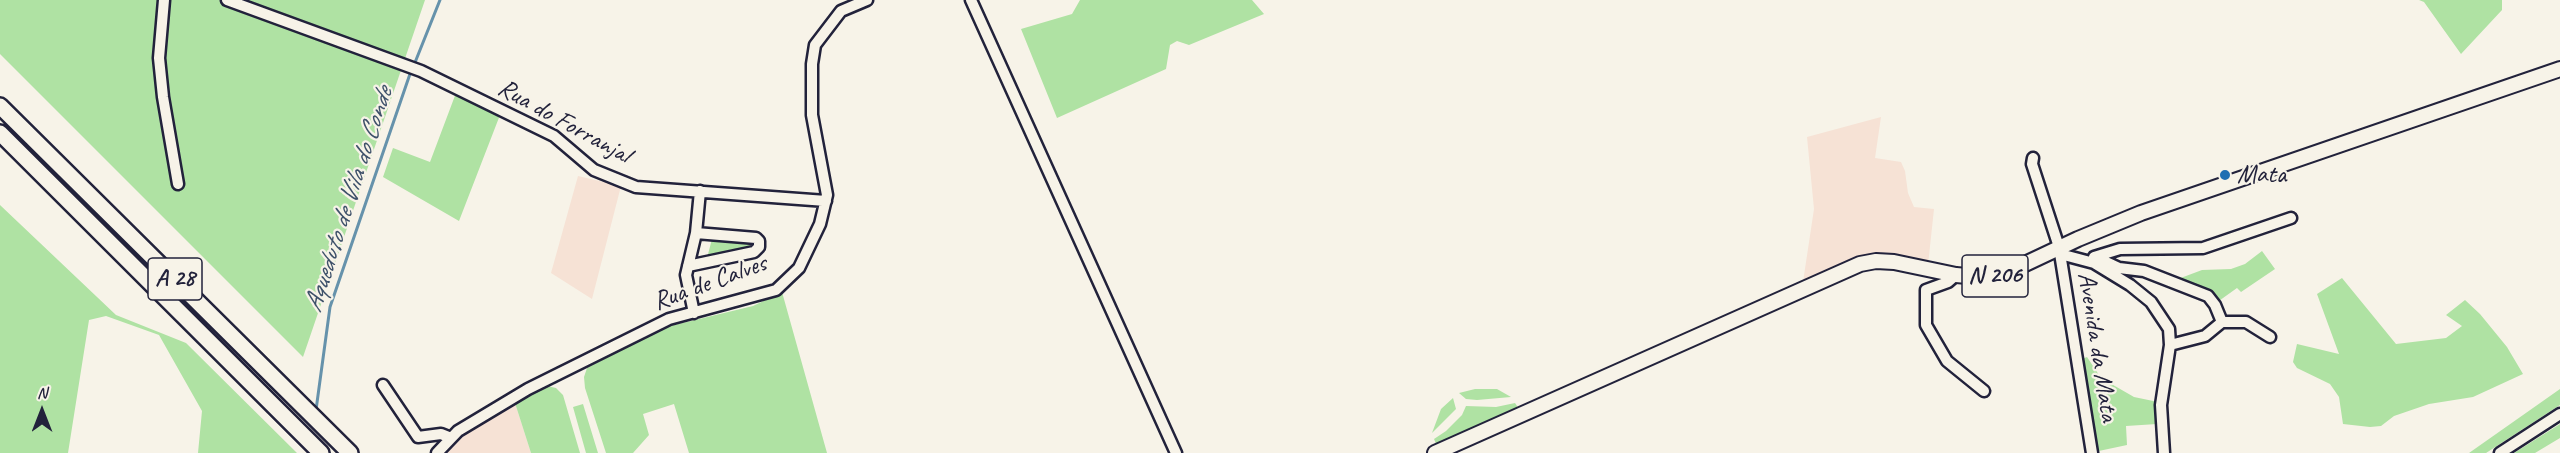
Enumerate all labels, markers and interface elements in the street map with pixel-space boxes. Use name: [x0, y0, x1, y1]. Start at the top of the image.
street label: Rua do Forranjal: [492, 73, 636, 171]
water label: Aqueduto de Vila do Conde: [297, 84, 401, 316]
place label: Mata: [2237, 159, 2286, 191]
marker: Mata: [2218, 168, 2232, 182]
street label: Rua de Calves: [649, 248, 771, 318]
road number: N 206: [1962, 255, 2028, 297]
road number: A 28: [148, 258, 202, 300]
street label: Avenida da Mata: [2070, 270, 2124, 424]
north arrow: [12, 381, 72, 441]
text: N: [37, 383, 47, 403]

